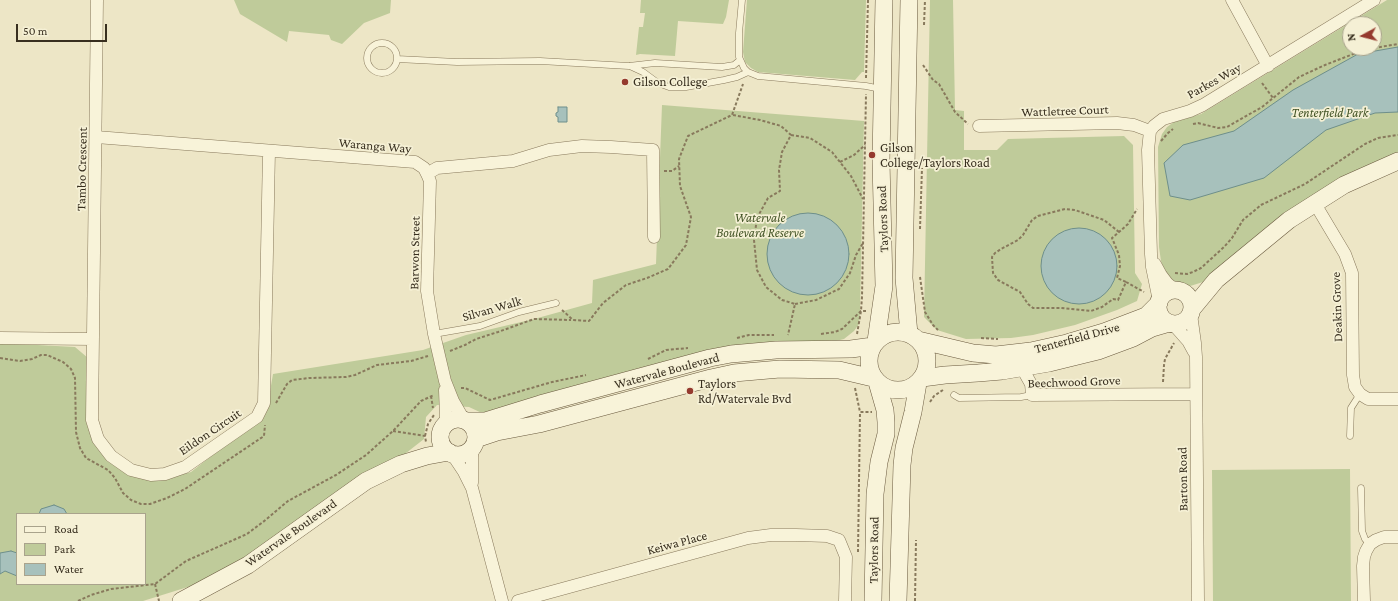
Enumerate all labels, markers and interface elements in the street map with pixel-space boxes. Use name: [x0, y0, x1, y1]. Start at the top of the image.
scale bar: [18, 16, 109, 42]
north arrow: [1342, 16, 1382, 56]
text: 50 m: [23, 24, 47, 38]
text: N: [1345, 33, 1357, 42]
street label: Parkes Way: [1184, 60, 1244, 102]
place label: Gilson College: [633, 74, 708, 90]
marker: Gilson College: [620, 77, 630, 87]
street label: Wattletree Court: [1021, 102, 1109, 120]
park label: Tenterfield Park: [1292, 105, 1368, 121]
street label: Tambo Crescent: [73, 127, 91, 211]
street label: Waranga Way: [338, 135, 412, 157]
place label: Gilson College/Taylors Road: [880, 140, 990, 171]
marker: Gilson College/Taylors Road: [867, 150, 877, 160]
street label: Taylors Road: [874, 185, 892, 253]
park label: Watervale Boulevard Reserve: [716, 210, 804, 241]
street label: Barwon Street: [407, 216, 423, 290]
street label: Deakin Grove: [1328, 272, 1346, 342]
street label: Silvan Walk: [460, 293, 524, 325]
street label: Tenterfield Drive: [1033, 319, 1121, 357]
street label: Watervale Boulevard: [613, 349, 721, 393]
street label: Beechwood Grove: [1027, 373, 1121, 391]
place label: Taylors Rd/Watervale Bvd: [698, 376, 792, 407]
marker: Taylors Rd/Watervale Bvd: [685, 386, 695, 396]
street label: Eildon Circuit: [176, 405, 244, 459]
street label: Barton Road: [1175, 447, 1191, 511]
street label: Watervale Boulevard: [242, 496, 340, 570]
legend: [16, 513, 146, 585]
street label: Taylors Road: [866, 516, 882, 584]
text: Road: [54, 522, 78, 536]
street label: Keiwa Place: [645, 528, 709, 558]
text: Park: [54, 542, 75, 556]
text: Water: [54, 562, 83, 576]

